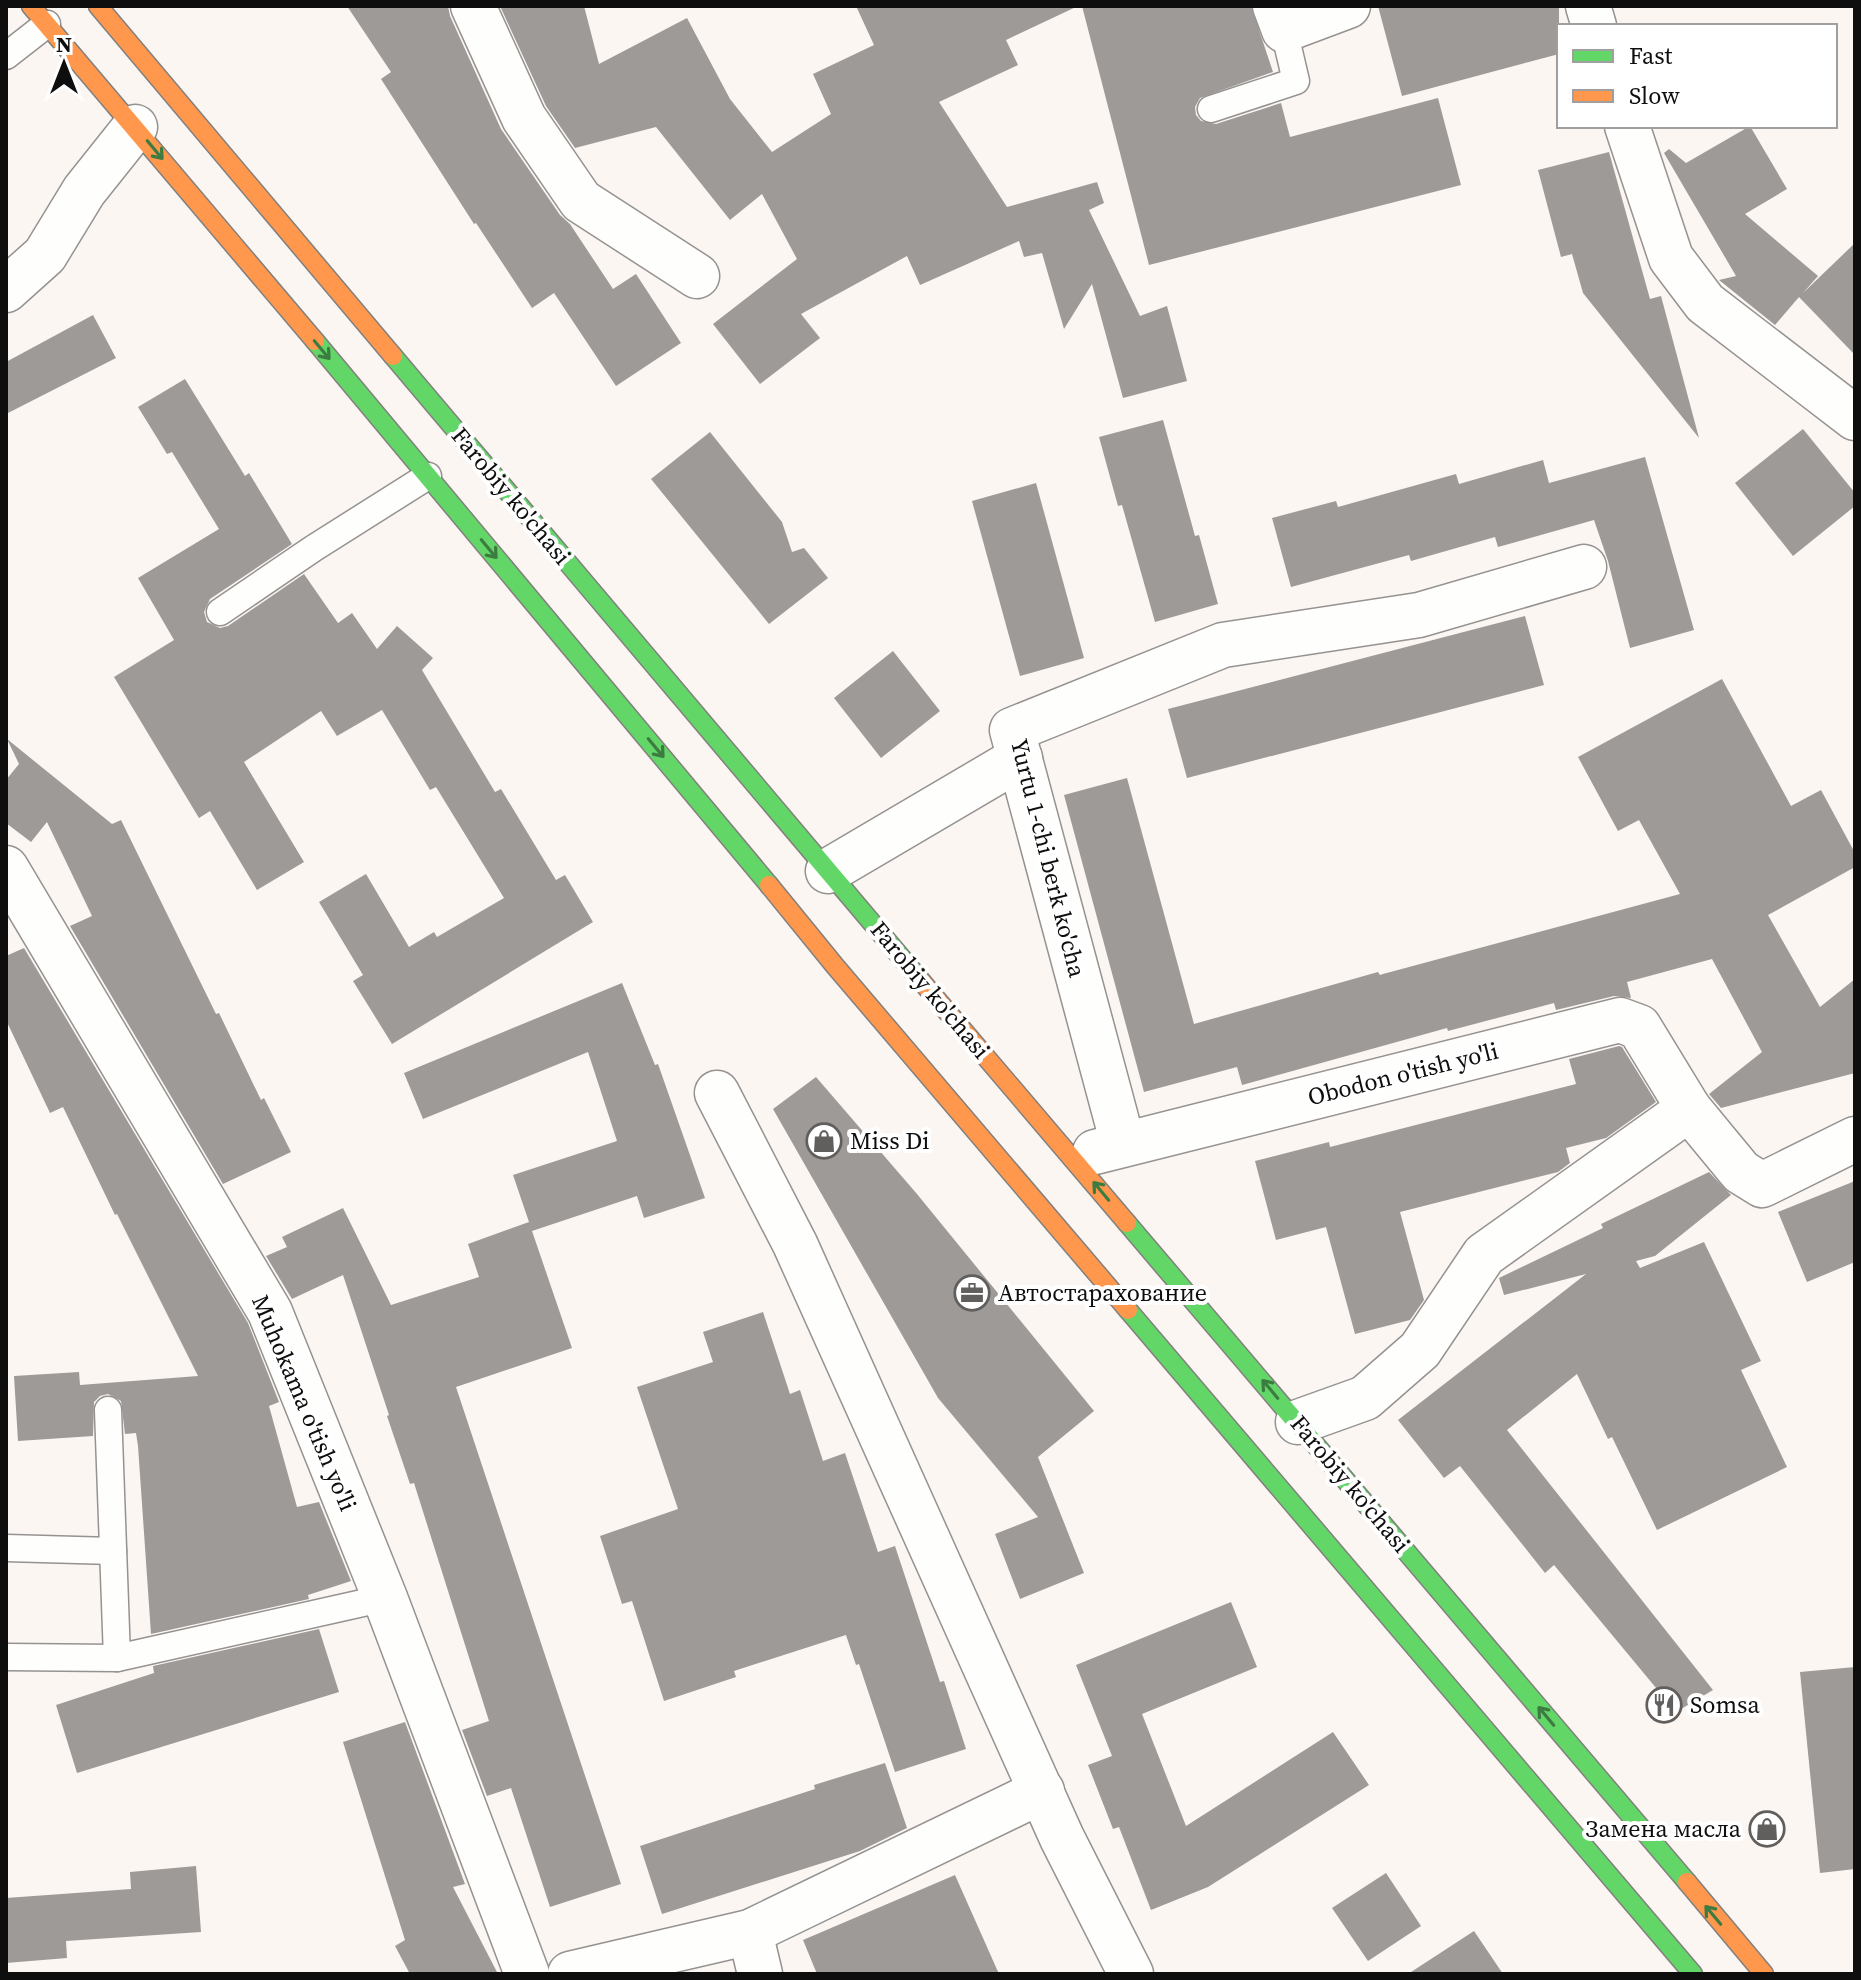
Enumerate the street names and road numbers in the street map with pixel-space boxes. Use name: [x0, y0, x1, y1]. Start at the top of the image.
street label: Farobiy ko'chasi: [444, 420, 579, 572]
street label: Yurtu 1-chi berk ko'cha: [1003, 735, 1094, 981]
street label: Farobiy ko'chasi: [863, 914, 998, 1066]
street label: Obodon o'tish yo'li: [1304, 1034, 1502, 1113]
street label: Muhokama o'tish yo'li: [244, 1290, 365, 1516]
street label: Farobiy ko'chasi: [1283, 1408, 1418, 1560]

